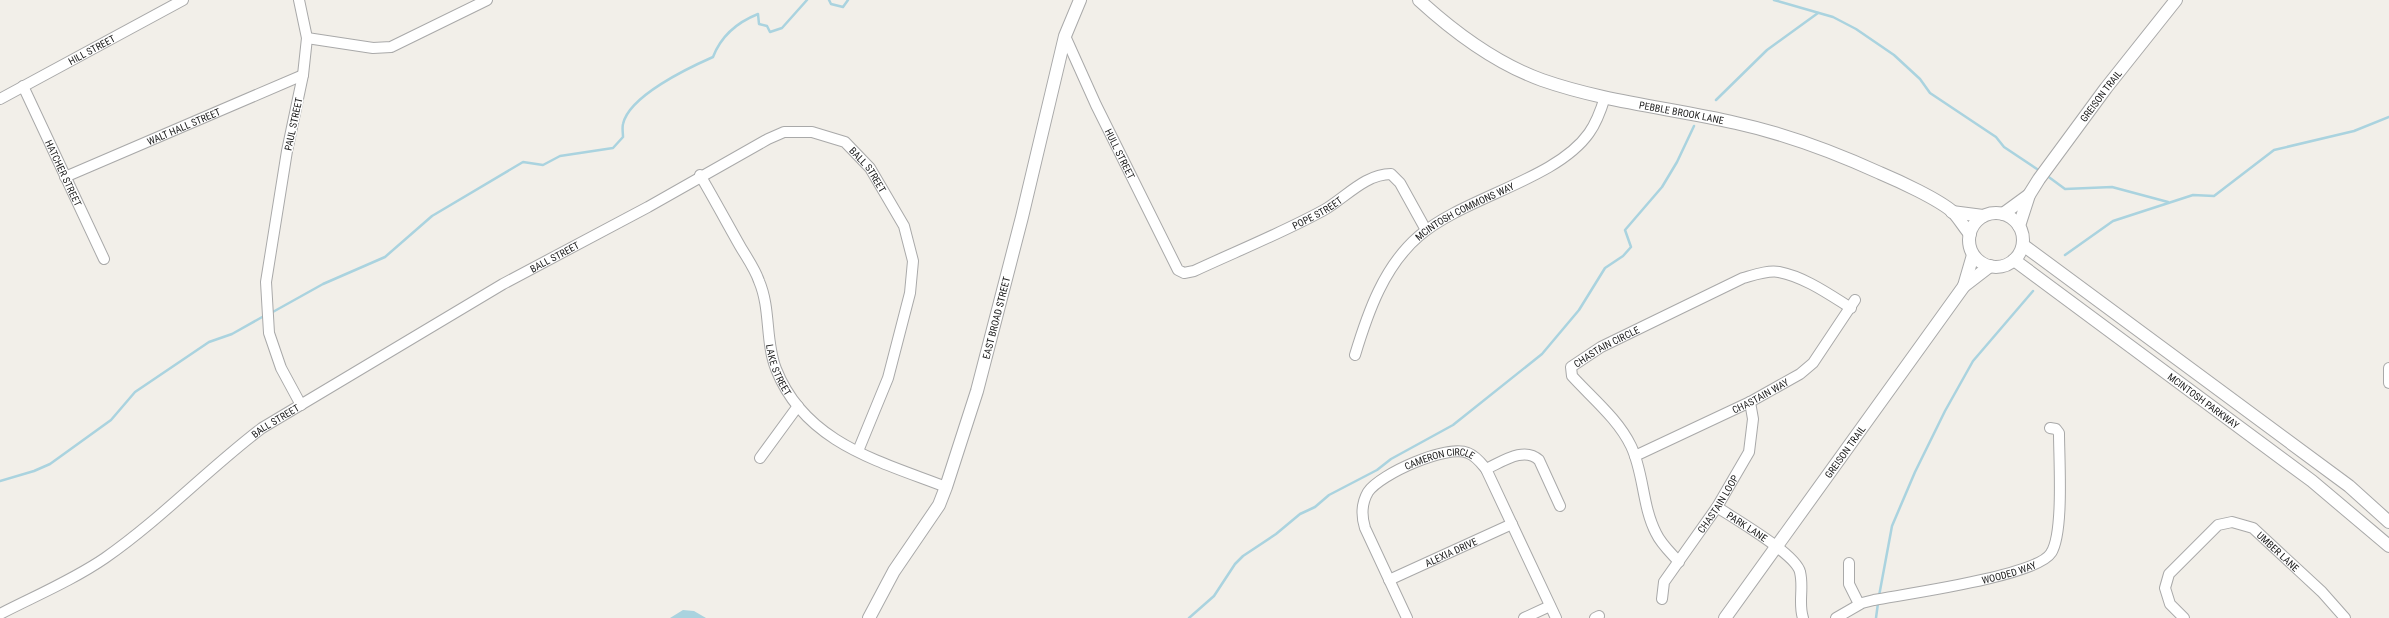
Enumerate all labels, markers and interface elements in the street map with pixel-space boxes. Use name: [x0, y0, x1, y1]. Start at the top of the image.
street label: HILL STREET: [66, 33, 117, 67]
street label: GREISON TRAIL: [2078, 68, 2124, 124]
street label: PAUL STREET: [282, 96, 305, 152]
street label: PEBBLE BROOK LANE: [1638, 99, 1725, 126]
street label: WALT HALL STREET: [145, 106, 222, 147]
street label: HULL STREET: [1103, 127, 1137, 181]
street label: HATCHER STREET: [43, 138, 83, 208]
street label: BALL STREET: [847, 145, 888, 194]
street label: MCINTOSH COMMONS WAY: [1413, 180, 1517, 243]
street label: POPE STREET: [1291, 195, 1344, 231]
street label: BALL STREET: [528, 240, 581, 275]
street label: EAST BROAD STREET: [980, 275, 1012, 360]
street label: CHASTAIN CIRCLE: [1572, 324, 1641, 370]
street label: LAKE STREET: [764, 343, 793, 398]
street label: MCINTOSH PARKWAY: [2165, 371, 2242, 431]
street label: CHASTAIN WAY: [1730, 376, 1791, 416]
street label: BALL STREET: [249, 402, 301, 440]
street label: GREISON TRAIL: [1823, 423, 1868, 480]
street label: CAMERON CIRCLE: [1403, 446, 1477, 472]
street label: CHASTAIN LOOP: [1695, 473, 1741, 535]
street label: PARK LANE: [1725, 510, 1769, 544]
street label: UMBER LANE: [2255, 530, 2301, 574]
street label: ALEXIA DRIVE: [1423, 536, 1479, 569]
street label: WOODED WAY: [1981, 559, 2039, 586]

